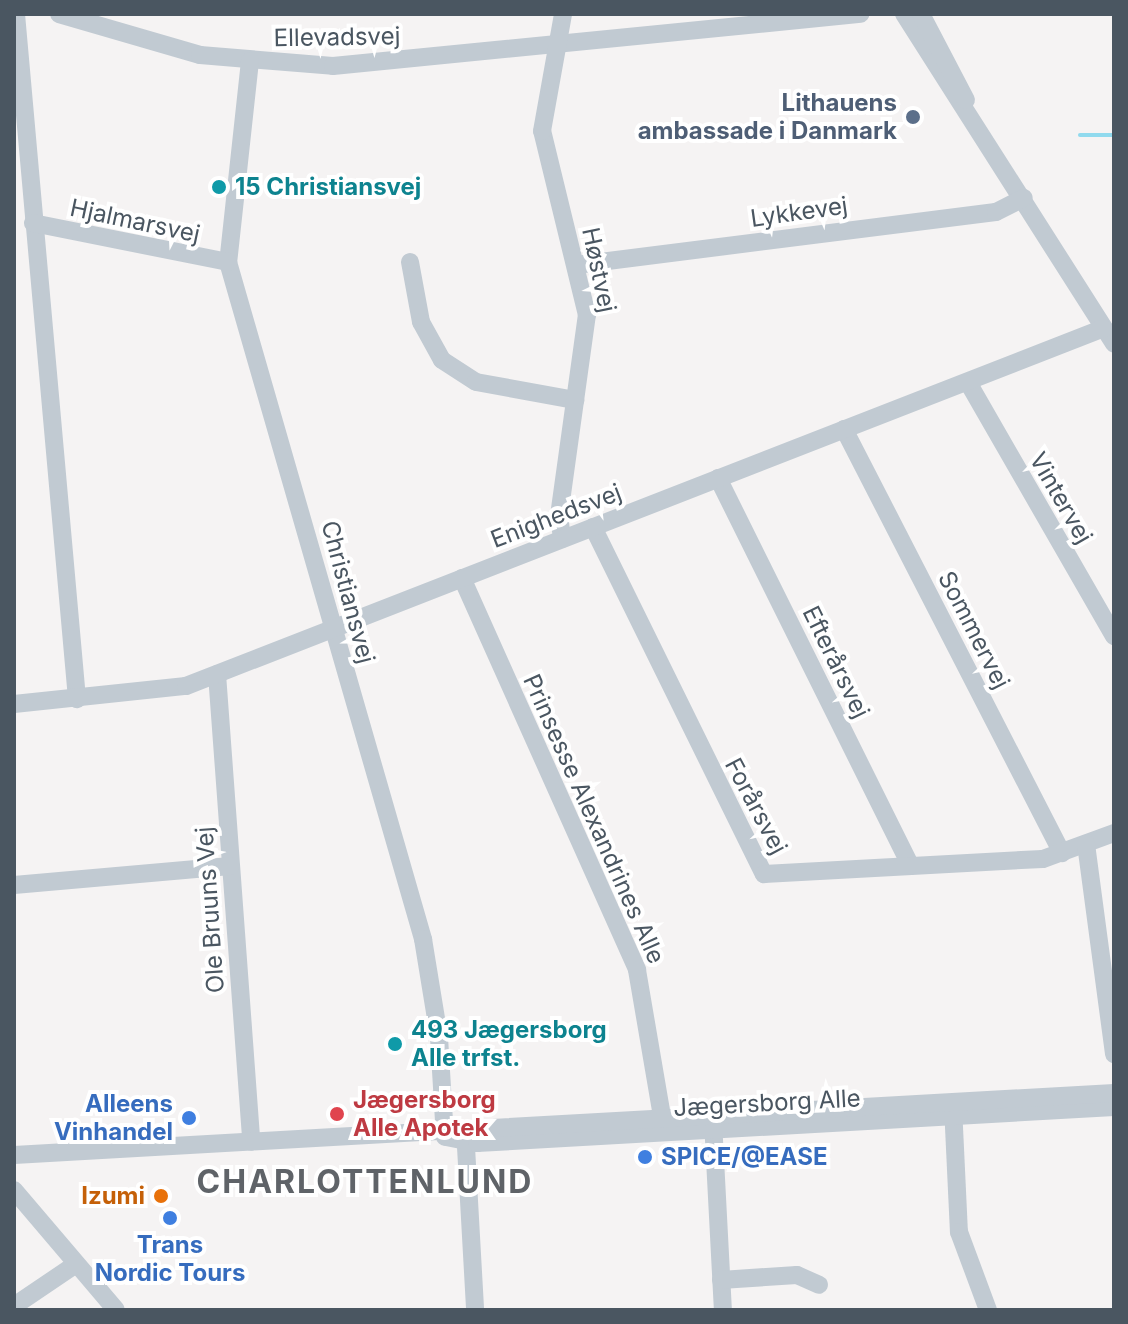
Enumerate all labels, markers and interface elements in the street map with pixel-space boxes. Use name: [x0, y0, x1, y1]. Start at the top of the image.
street label: Ellevadsvej: [273, 21, 401, 53]
place label: Lithauens ambassade i Danmark: [638, 89, 897, 145]
marker: Lithauens ambassade i Danmark: [904, 108, 922, 126]
place label: 15 Christiansvej: [235, 173, 421, 201]
marker: 15 Christiansvej: [210, 178, 228, 196]
street label: Lykkevej: [749, 191, 849, 233]
street label: Hjalmarsvej: [67, 193, 203, 249]
street label: Høstvej: [576, 225, 622, 315]
street label: Vintervej: [1023, 447, 1099, 549]
street label: Enighedsvej: [487, 478, 625, 554]
street label: Christiansvej: [315, 518, 381, 666]
street label: Sommervej: [932, 566, 1016, 694]
street label: Efterårsvej: [797, 601, 875, 723]
street label: Prinsesse Alexandrines Alle: [517, 670, 671, 968]
street label: Forårsvej: [719, 753, 793, 859]
street label: Ole Bruuns Vej: [190, 826, 230, 994]
place label: 493 Jægersborg Alle trfst.: [411, 1016, 607, 1072]
marker: 493 Jægersborg Alle trfst.: [386, 1035, 404, 1053]
street label: Jægersborg Alle: [673, 1084, 861, 1122]
place label: Jægersborg Alle Apotek: [353, 1086, 496, 1142]
place label: Alleens Vinhandel: [54, 1090, 173, 1146]
marker: Jægersborg Alle Apotek: [328, 1105, 346, 1123]
marker: Alleens Vinhandel: [180, 1109, 198, 1127]
place label: SPICE/@EASE: [661, 1143, 827, 1171]
marker: SPICE/@EASE: [636, 1148, 654, 1166]
district label: CHARLOTTENLUND: [197, 1163, 533, 1201]
place label: Izumi: [81, 1182, 145, 1210]
marker: Izumi: [152, 1187, 170, 1205]
marker: Trans Nordic Tours: [161, 1209, 179, 1227]
place label: Trans Nordic Tours: [95, 1231, 245, 1287]

